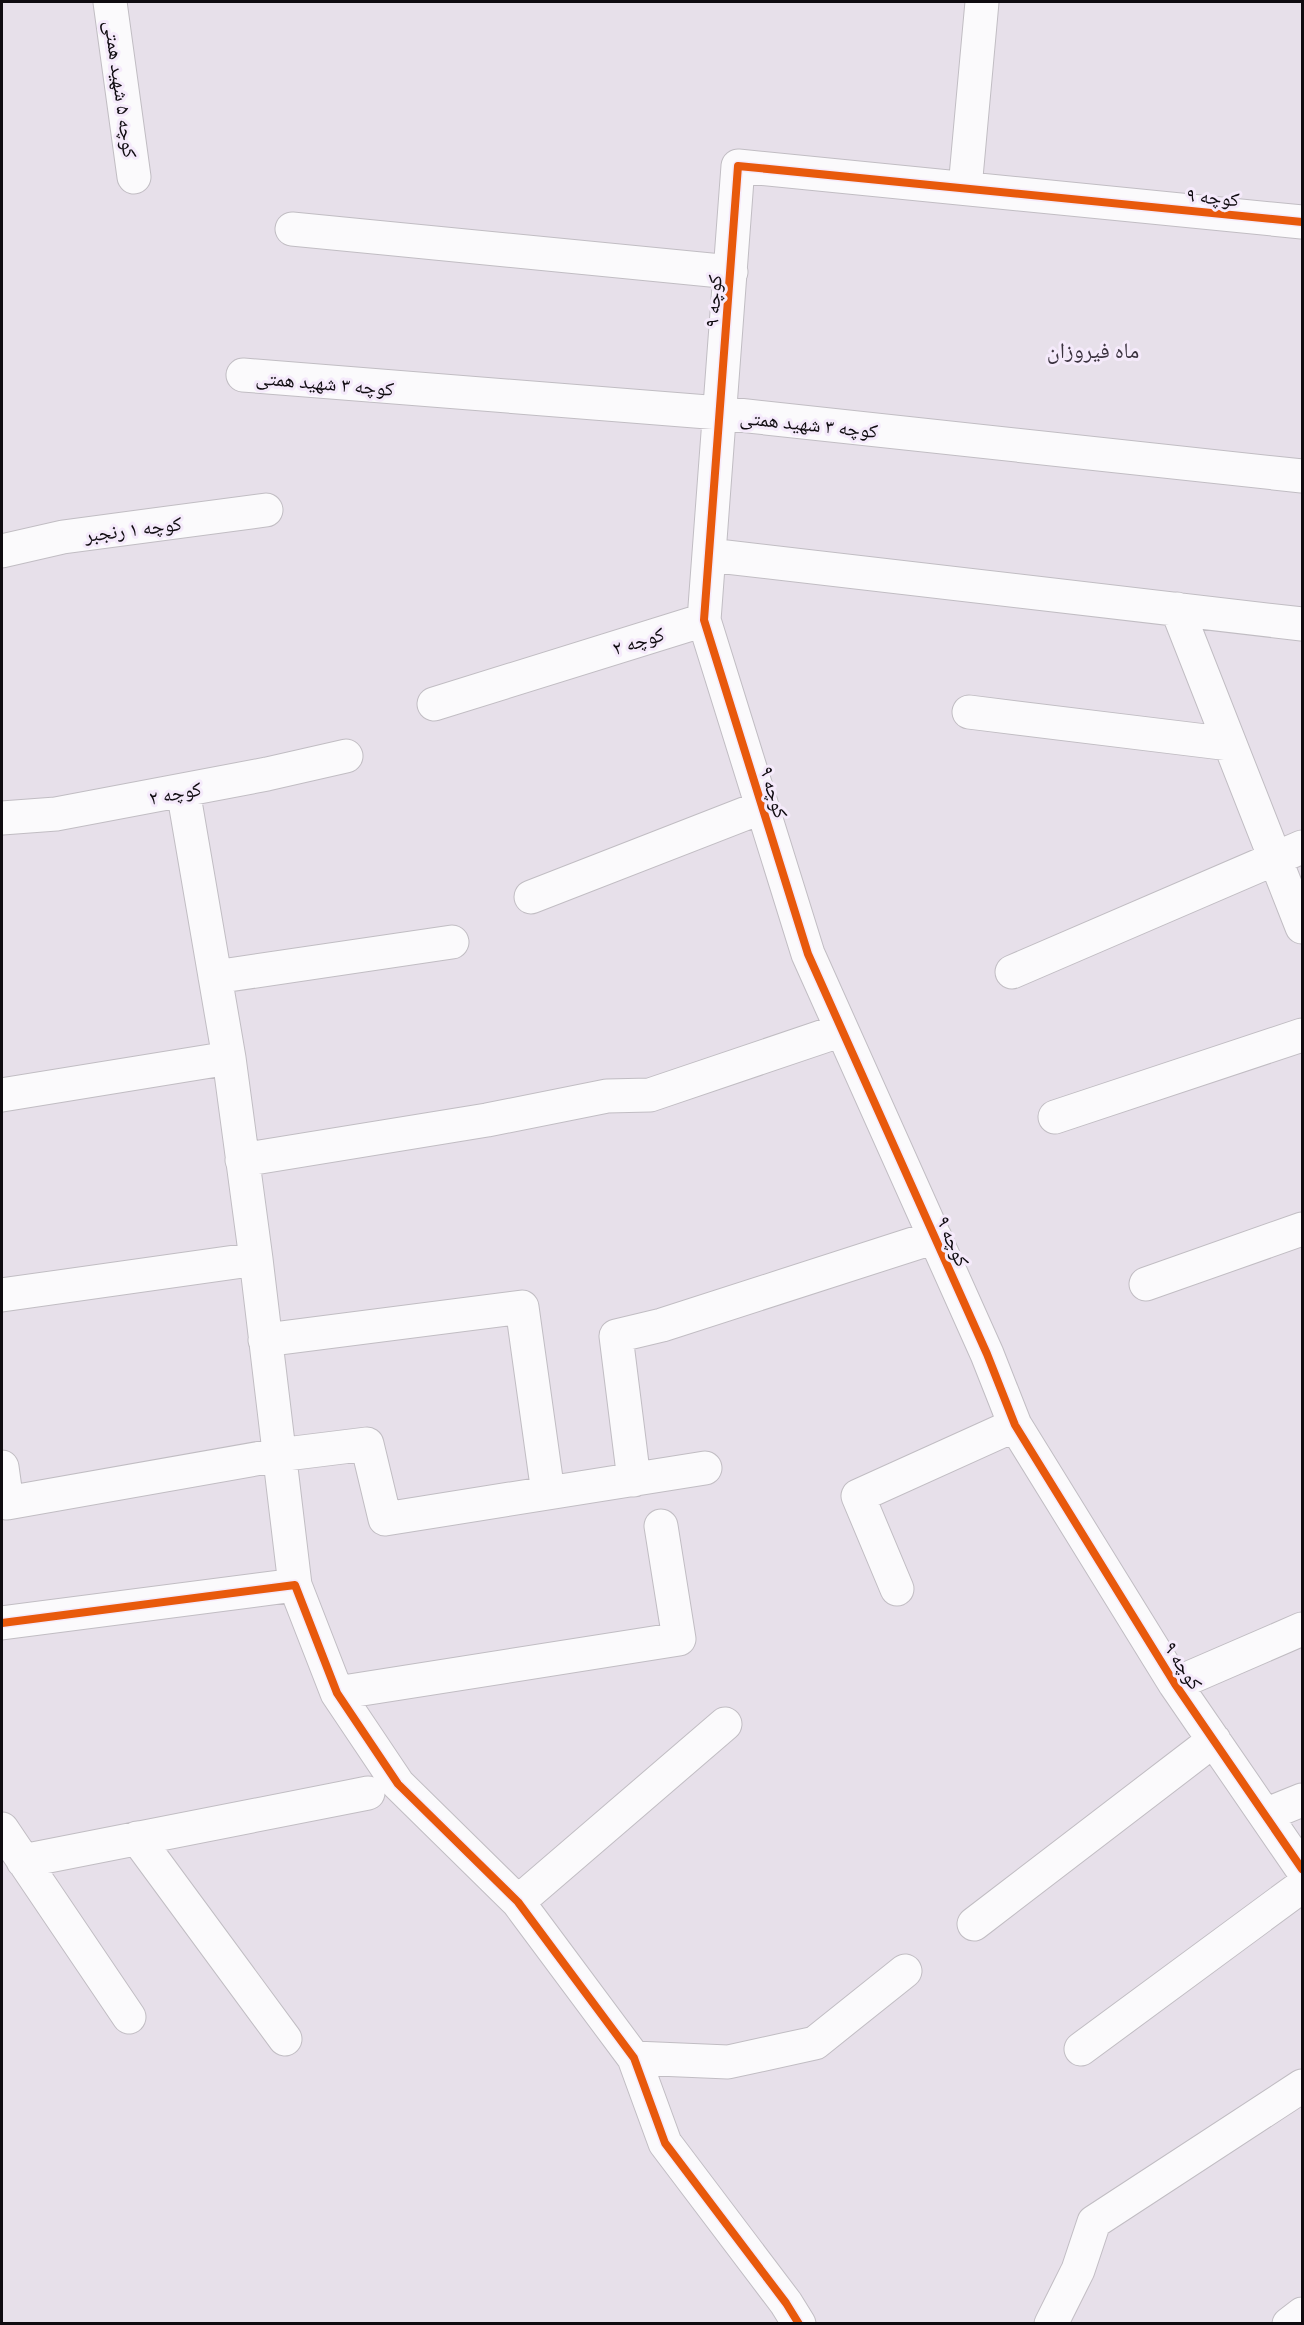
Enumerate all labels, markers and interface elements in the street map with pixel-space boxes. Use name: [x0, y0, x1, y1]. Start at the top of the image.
street label: کوچه ۵ شهید همتی: [99, 19, 144, 159]
street label: کوچه ۹: [1185, 181, 1241, 211]
street label: کوچه ۹: [698, 274, 727, 328]
district label: ماه فیروزان: [1047, 336, 1139, 364]
street label: کوچه ۳ شهید همتی: [255, 364, 395, 401]
street label: کوچه ۳ شهید همتی: [739, 404, 879, 443]
street label: کوچه ۱ رنجبر: [82, 510, 183, 547]
street label: کوچه ۲: [609, 621, 667, 660]
street label: کوچه ۹: [755, 763, 794, 821]
street label: کوچه ۲: [147, 775, 203, 810]
street label: کوچه ۹: [932, 1212, 976, 1270]
street label: کوچه ۹: [1159, 1636, 1208, 1694]

